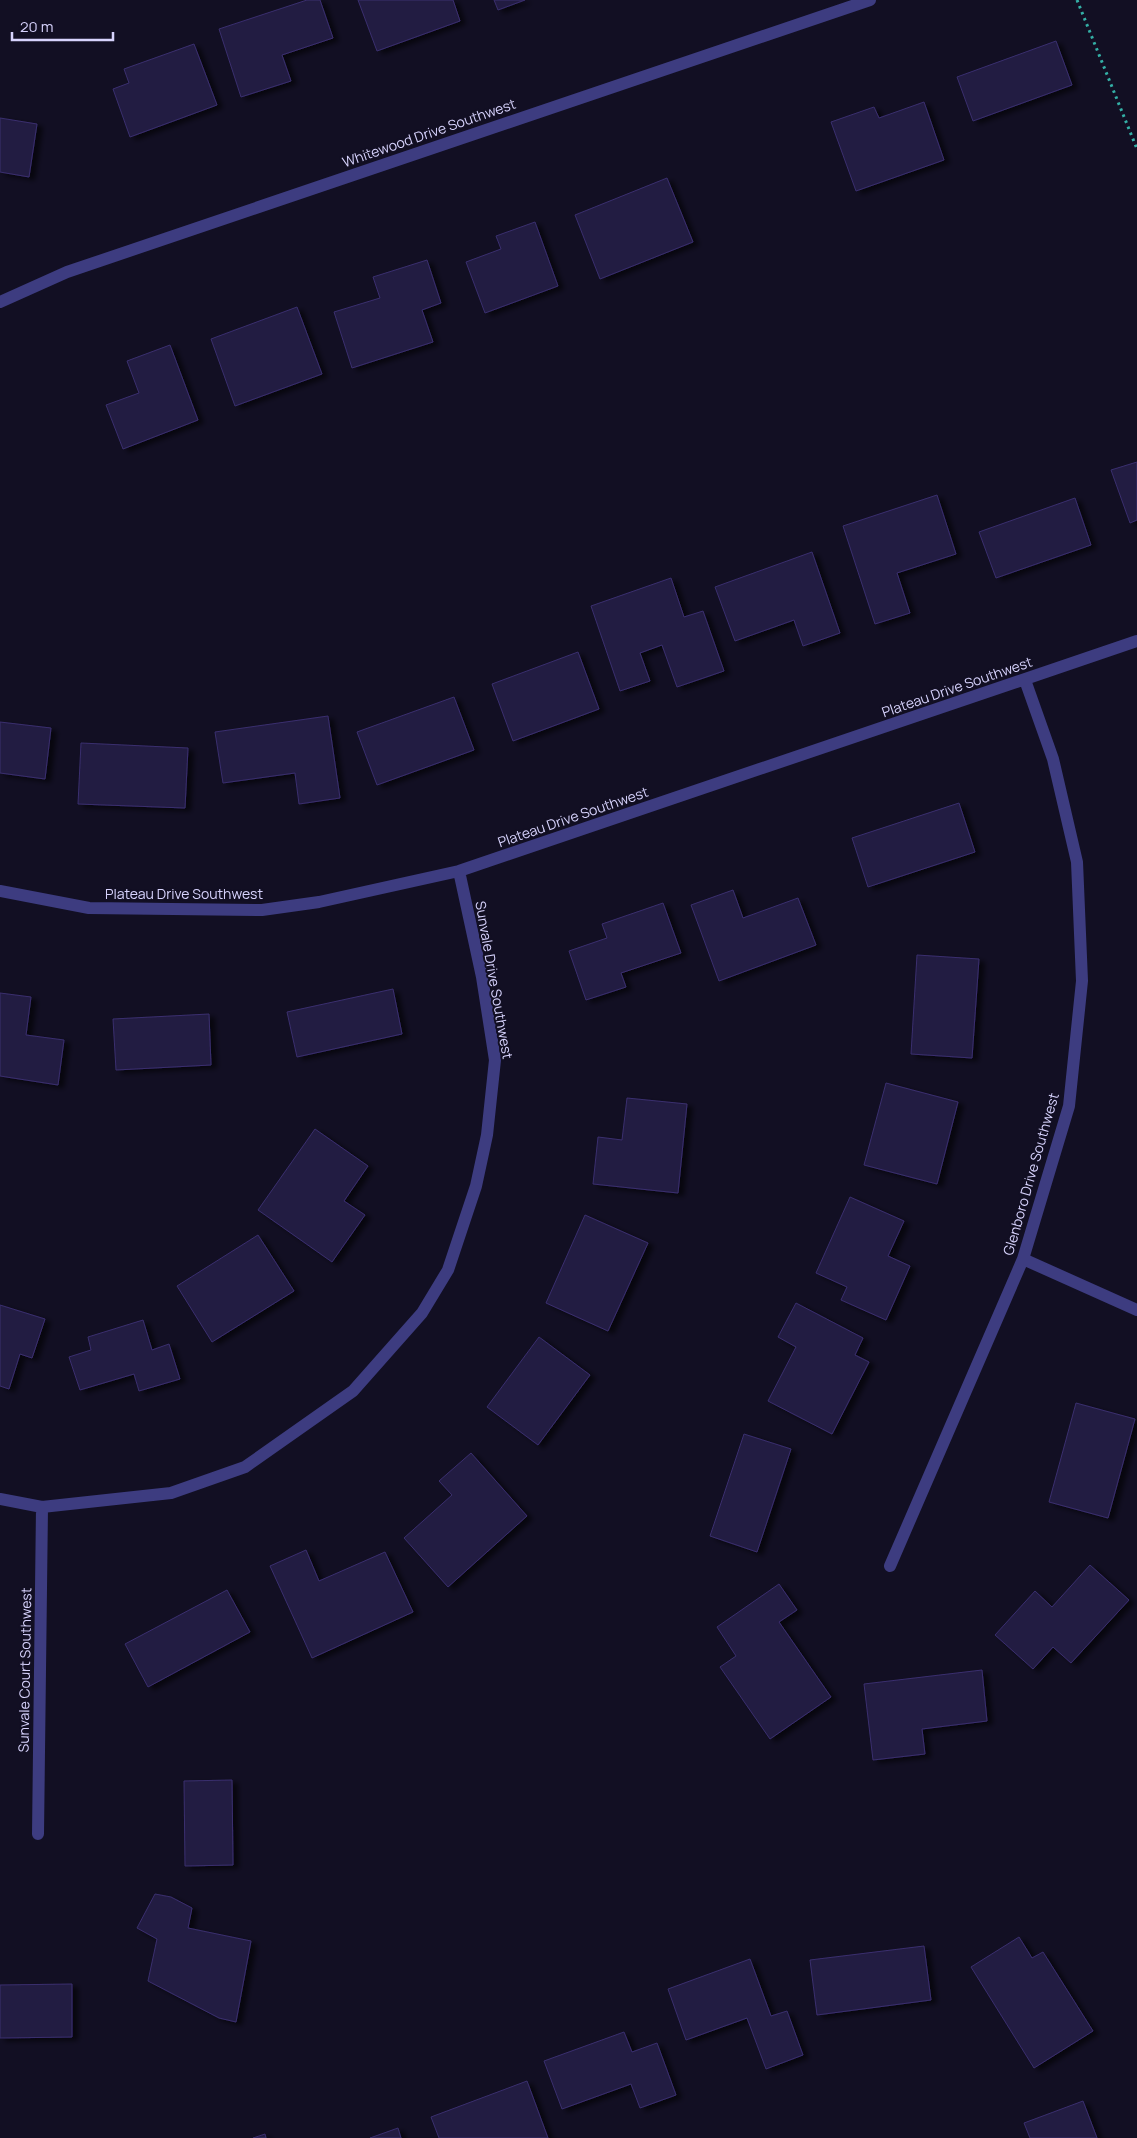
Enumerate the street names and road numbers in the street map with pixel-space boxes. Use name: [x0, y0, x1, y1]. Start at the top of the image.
street label: Whitewood Drive Southwest: [340, 94, 518, 171]
street label: Plateau Drive Southwest: [879, 652, 1035, 721]
street label: Plateau Drive Southwest: [495, 782, 651, 851]
street label: Plateau Drive Southwest: [105, 884, 263, 903]
street label: Sunvale Drive Southwest: [471, 899, 518, 1061]
street label: Glenboro Drive Southwest: [998, 1090, 1063, 1257]
street label: Sunvale Court Southwest: [14, 1587, 35, 1753]

